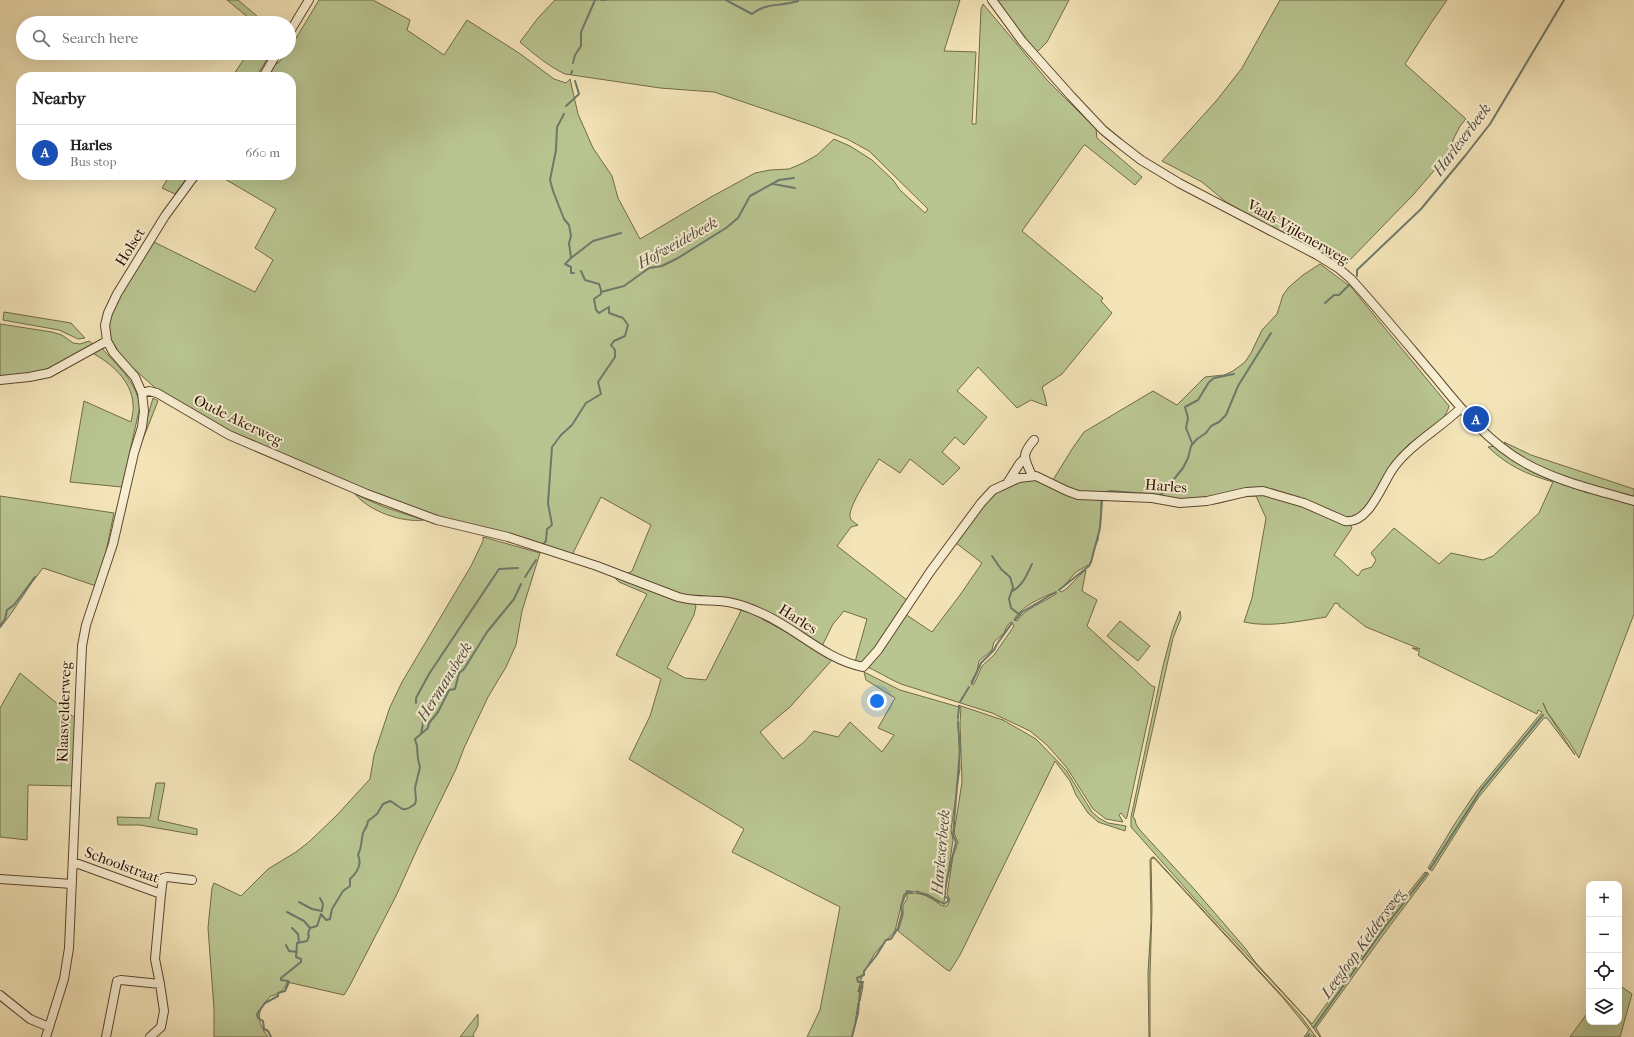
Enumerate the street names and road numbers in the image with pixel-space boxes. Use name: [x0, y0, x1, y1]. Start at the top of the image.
street label: Vaals-Vijlenerweg: [1243, 195, 1353, 269]
street label: Holset: [111, 224, 149, 269]
street label: Oude Akerweg: [191, 391, 286, 450]
street label: Harles: [1144, 475, 1188, 497]
street label: Harles: [775, 600, 821, 638]
street label: Klaasvelderweg: [53, 660, 75, 763]
street label: Schoolstraat: [82, 843, 163, 887]

